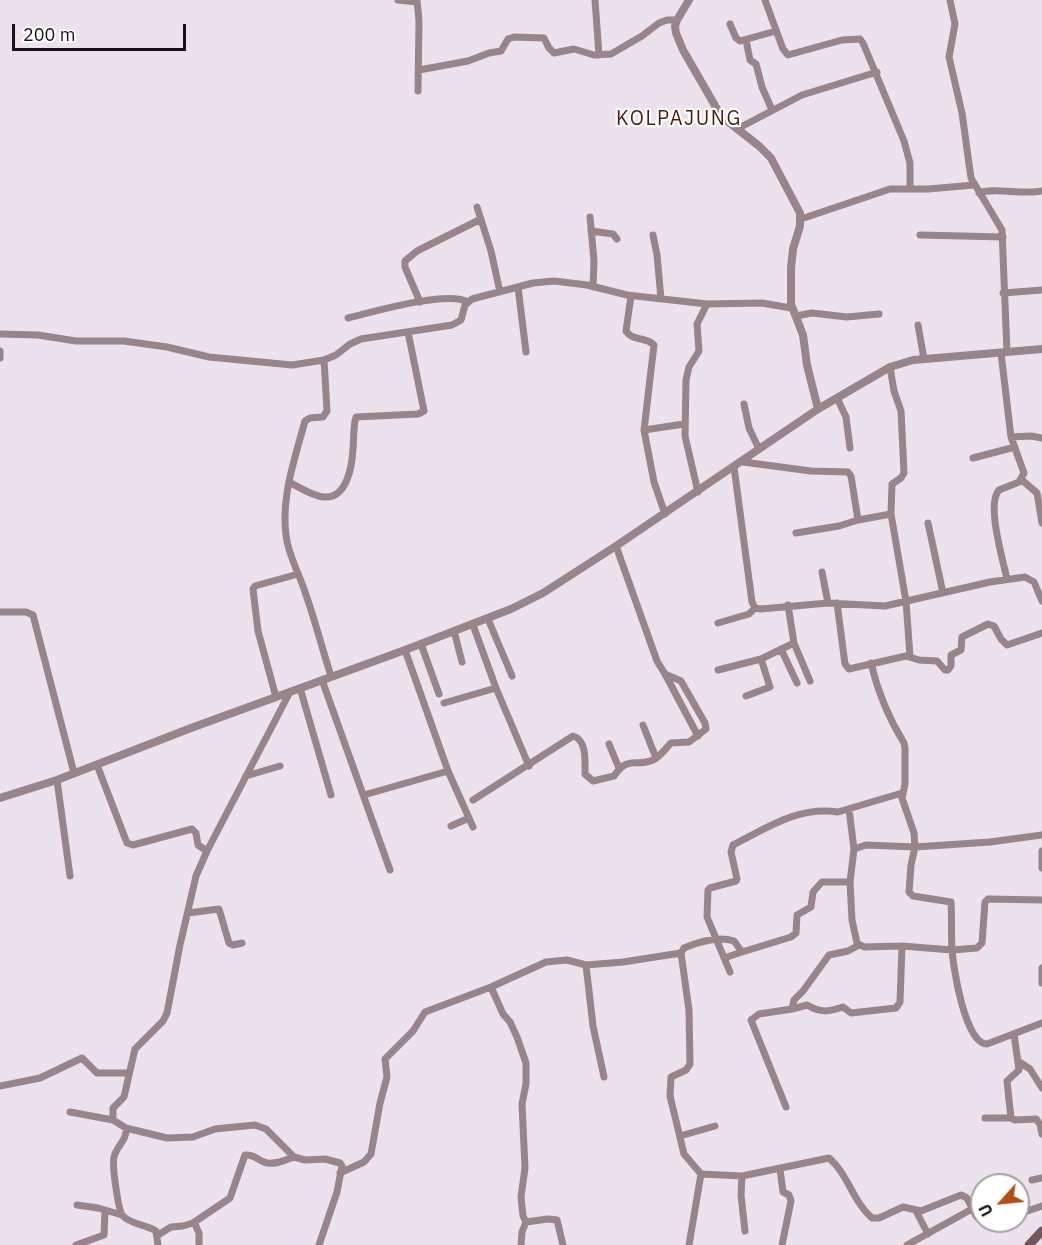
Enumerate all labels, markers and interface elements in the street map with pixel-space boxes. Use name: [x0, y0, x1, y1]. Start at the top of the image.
scale bar: [15, 12, 189, 50]
text: 200 m: [23, 23, 75, 46]
district label: KOLPAJUNG: [616, 107, 742, 131]
north arrow: [970, 1173, 1030, 1233]
text: U: [974, 1201, 997, 1220]

